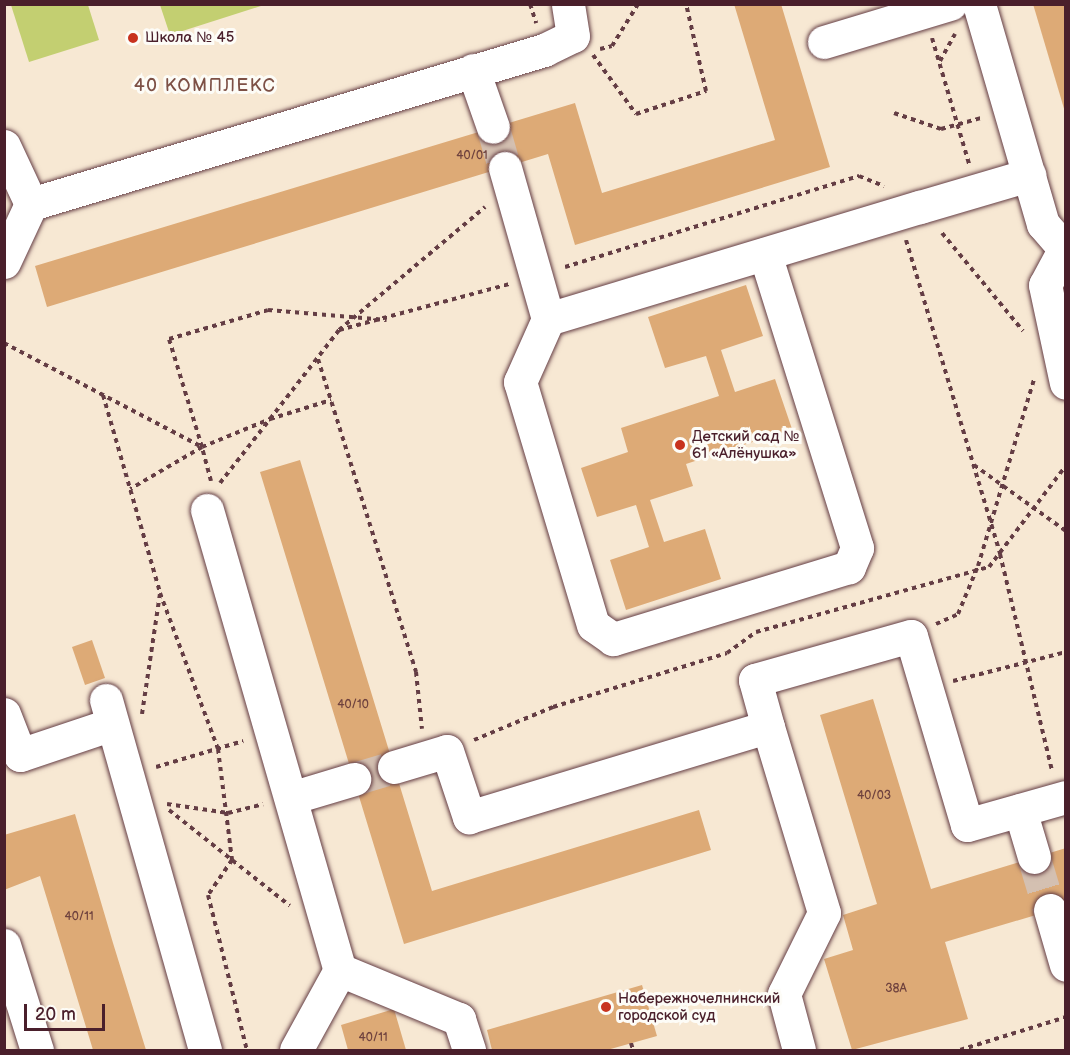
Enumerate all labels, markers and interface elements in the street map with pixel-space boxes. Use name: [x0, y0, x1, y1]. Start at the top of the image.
place label: Школа № 45: [145, 29, 234, 47]
marker: Школа № 45: [126, 31, 140, 45]
district label: 40 КОМПЛЕКС: [134, 75, 276, 97]
house number: 40/01: [456, 149, 488, 163]
place label: Детский сад № 61 «Алёнушка»: [692, 427, 799, 462]
marker: Детский сад № 61 «Алёнушка»: [673, 438, 687, 452]
house number: 40/10: [337, 698, 369, 712]
house number: 40/03: [857, 789, 891, 803]
house number: 40/11: [64, 910, 94, 924]
house number: 38А: [885, 982, 907, 996]
place label: Набережночелнинский городской суд: [618, 989, 780, 1024]
scale bar: [27, 992, 108, 1030]
marker: Набережночелнинский городской суд: [599, 1000, 613, 1014]
text: 20 m: [35, 1004, 76, 1025]
house number: 40/11: [358, 1031, 388, 1045]

